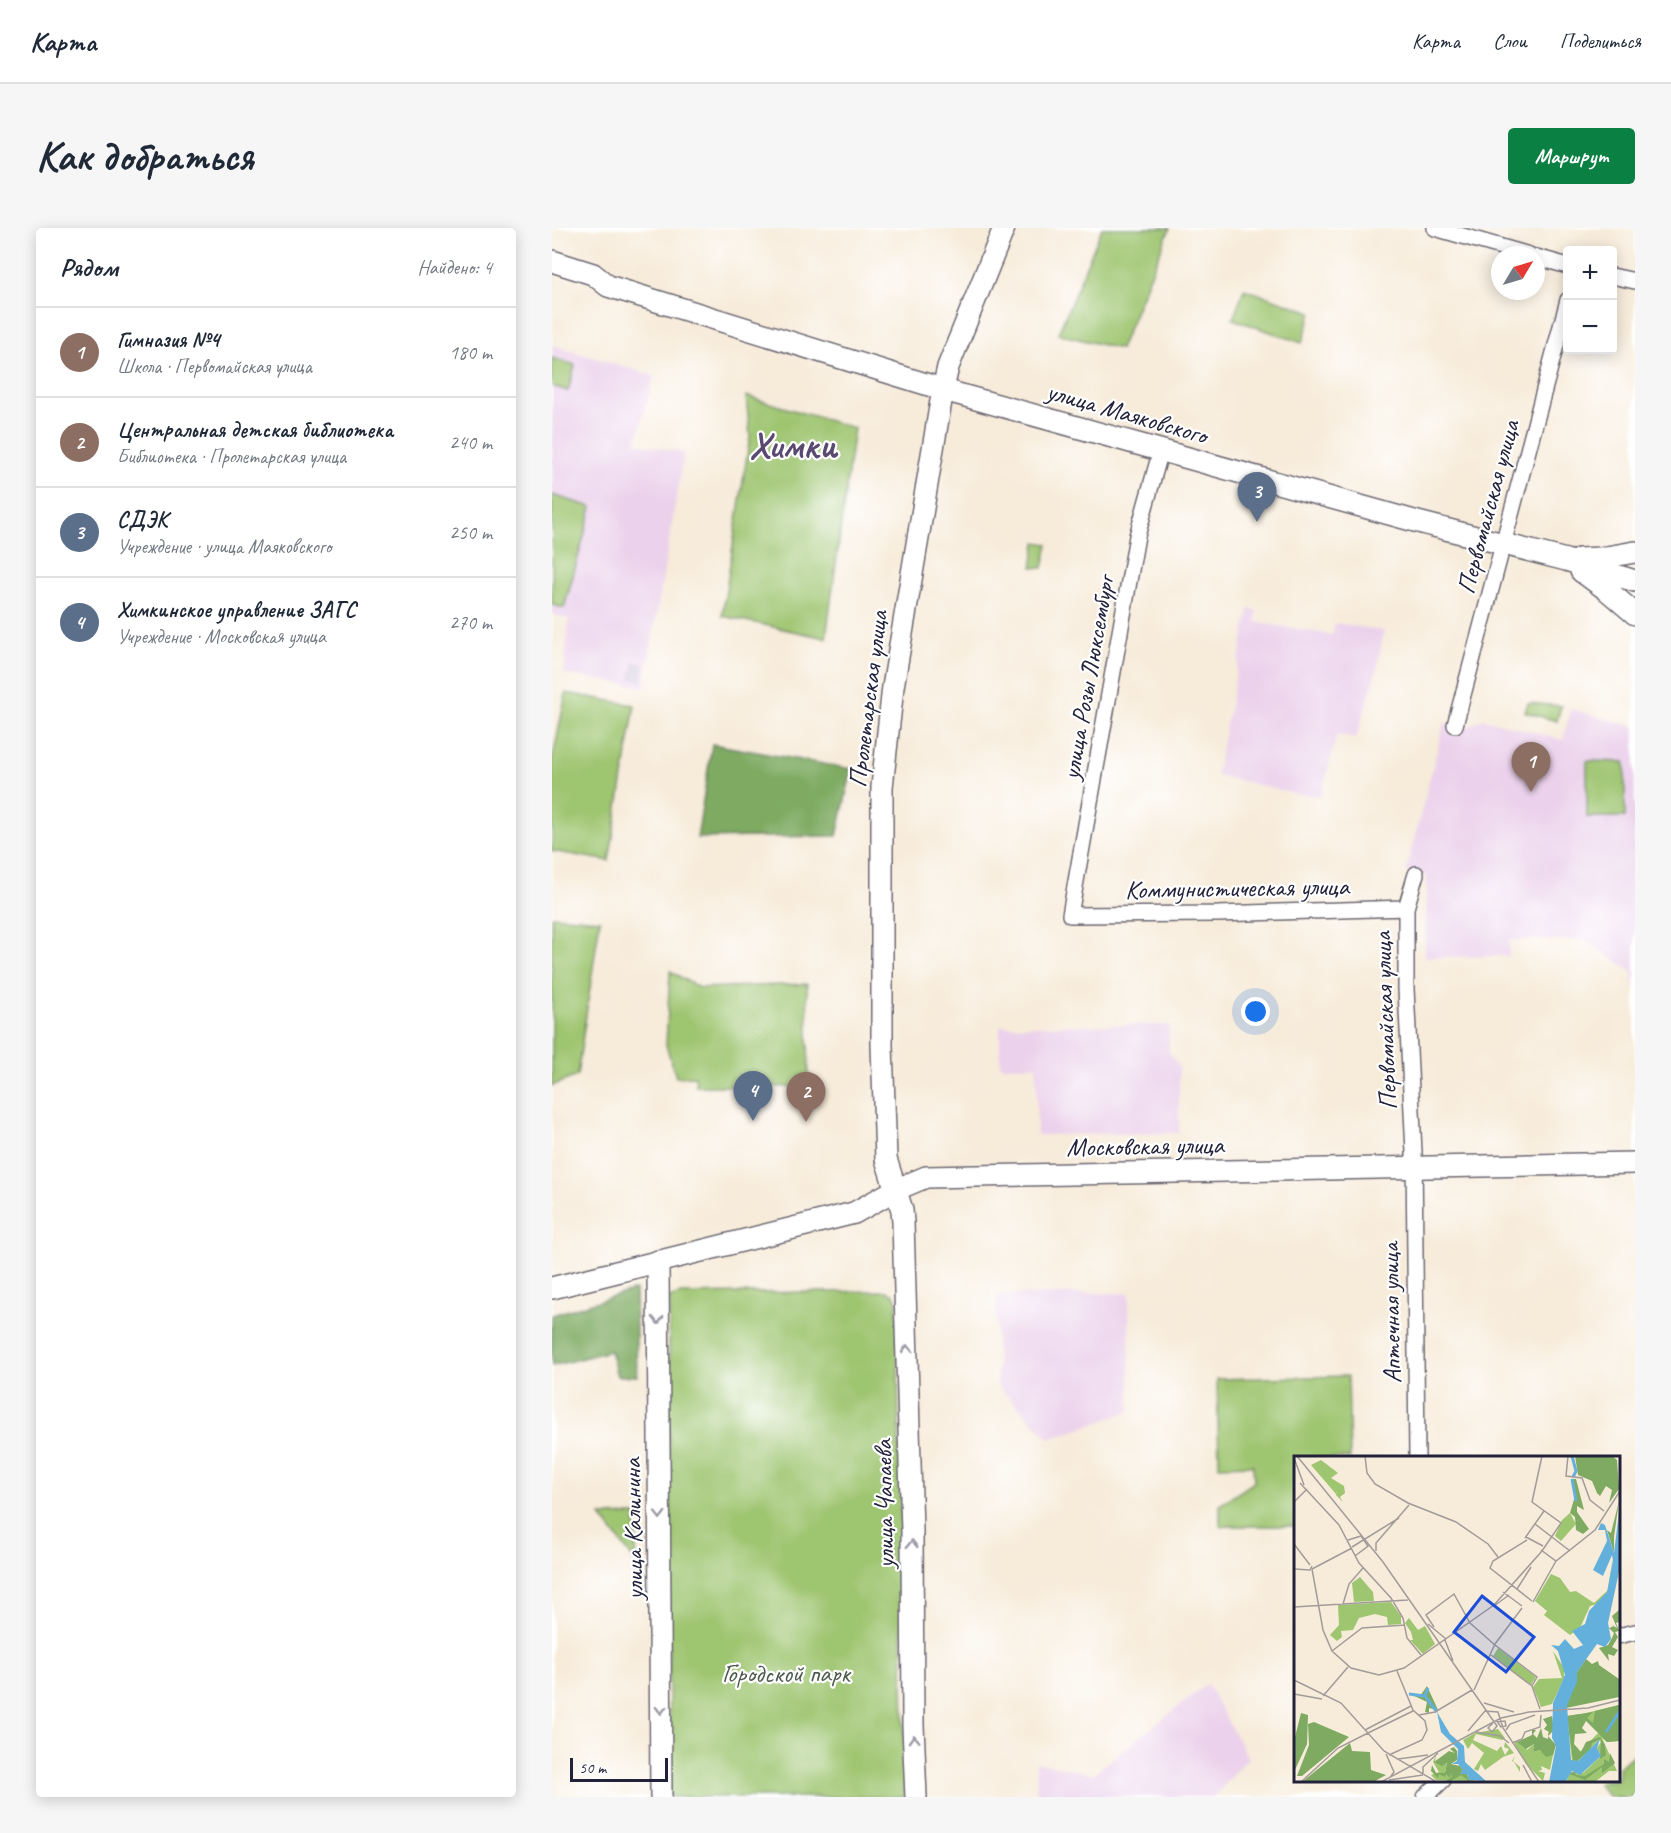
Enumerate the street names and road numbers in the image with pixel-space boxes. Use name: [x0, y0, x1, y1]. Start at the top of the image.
street label: улица Маяковского: [1041, 374, 1214, 452]
street label: Первомайская улица: [1449, 415, 1527, 597]
street label: улица Розы Люксембург: [1054, 571, 1123, 784]
street label: Пролетарская улица: [841, 607, 895, 789]
street label: Коммунистическая улица: [1125, 870, 1351, 906]
street label: Первомайская улица: [1365, 930, 1405, 1111]
street label: Московская улица: [1066, 1128, 1226, 1164]
street label: Аптечная улица: [1373, 1240, 1409, 1384]
street label: улица Чапаева: [866, 1438, 902, 1571]
street label: улица Калинина: [615, 1456, 651, 1602]

